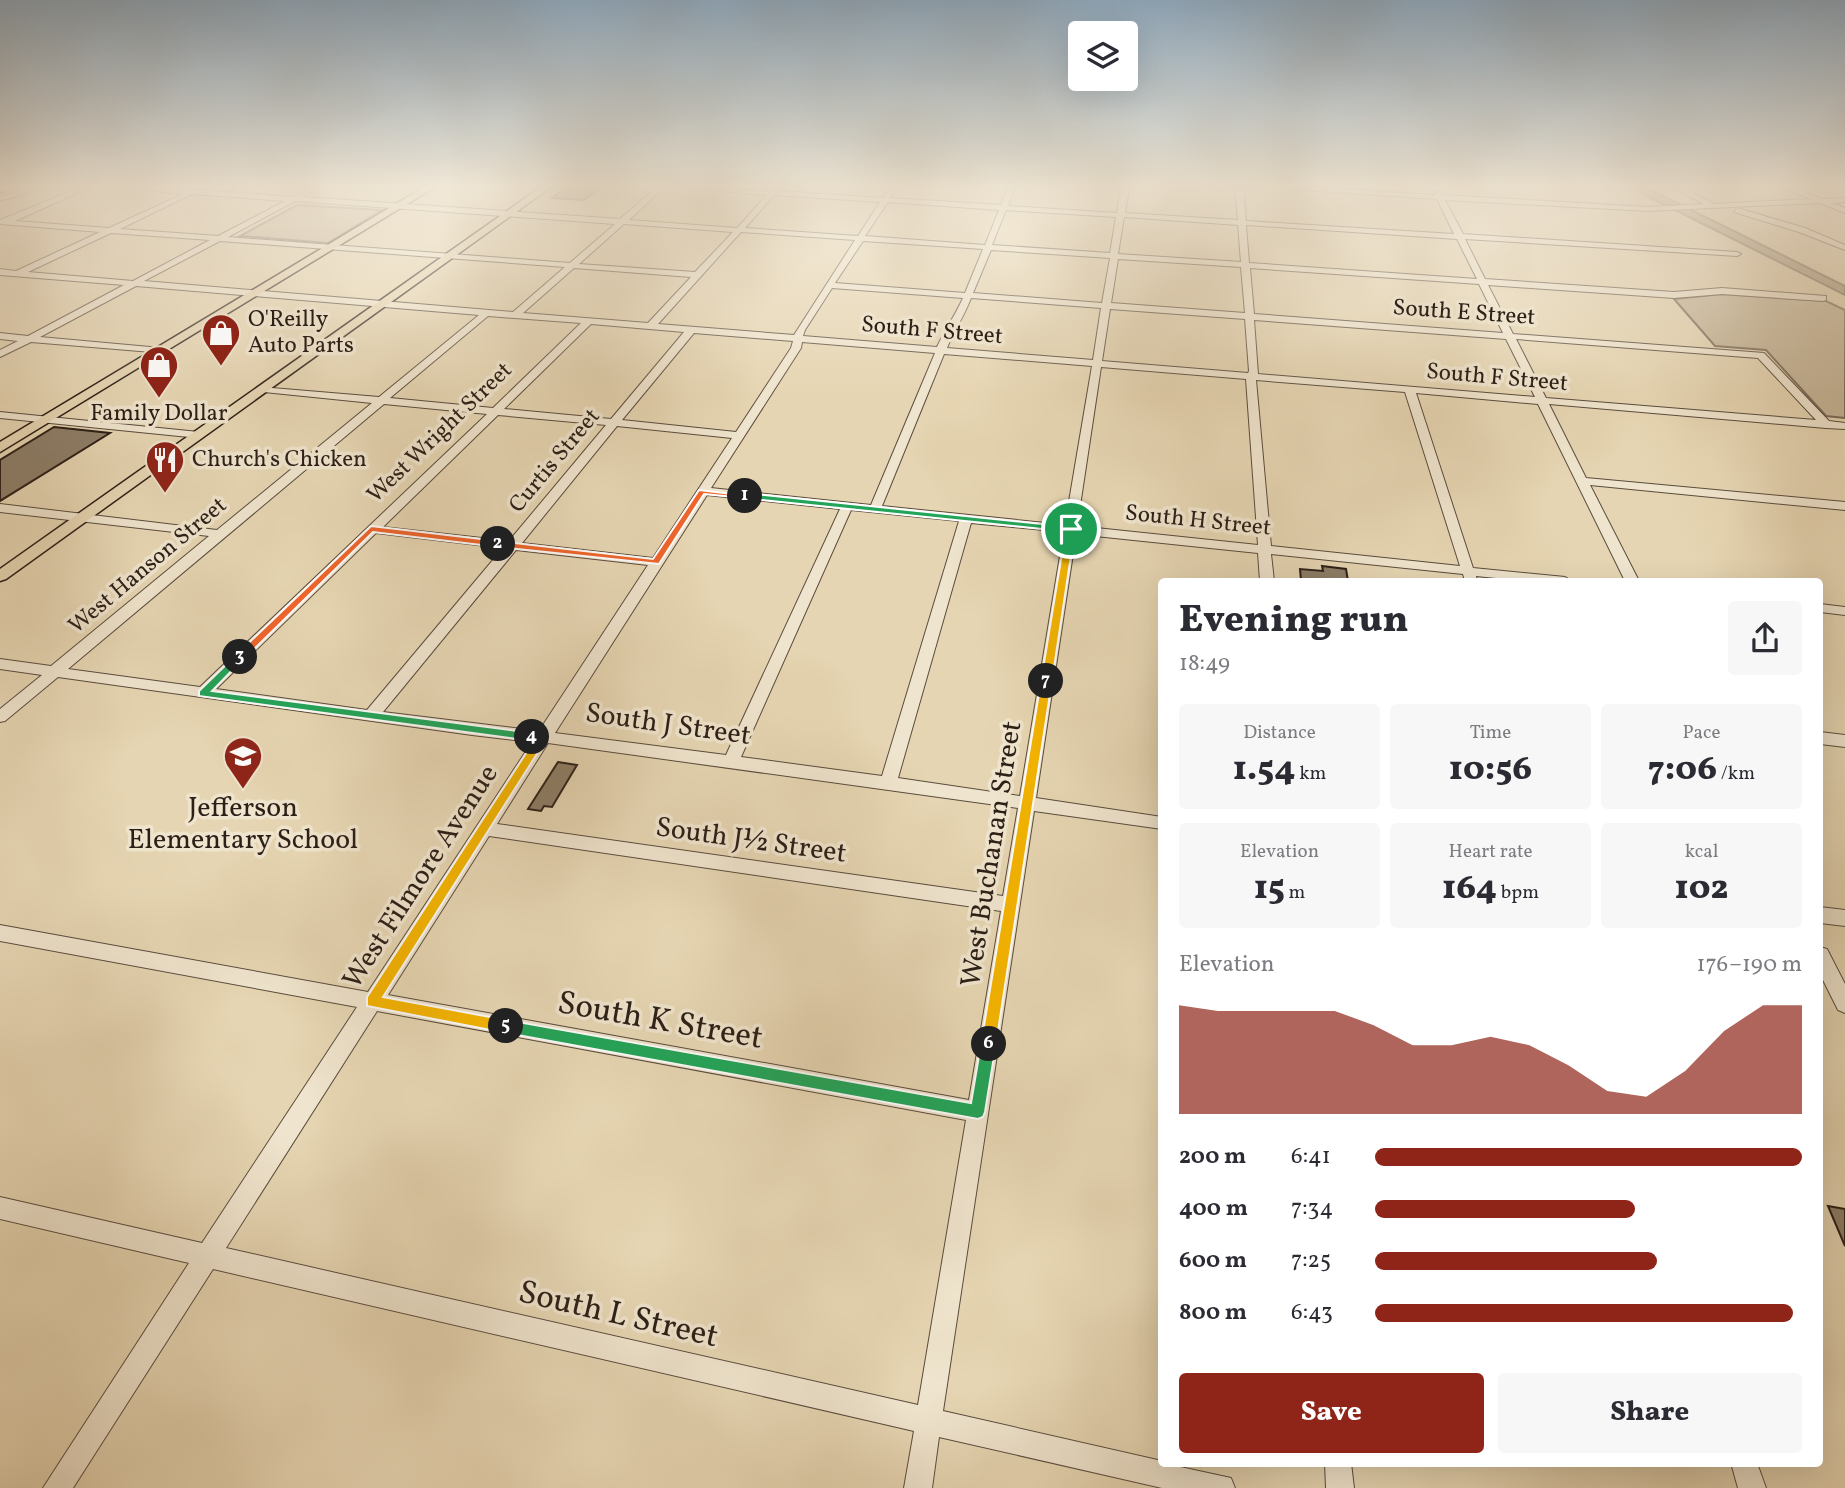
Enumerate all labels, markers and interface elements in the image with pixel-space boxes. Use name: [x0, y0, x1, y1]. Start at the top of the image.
map controls: [1068, 21, 1138, 91]
button: layers: [1068, 21, 1138, 91]
street label: South E Street: [1392, 292, 1536, 334]
place label: O'Reilly Auto Parts: [248, 304, 354, 362]
street label: South F Street: [860, 309, 1004, 353]
shop icon: O'Reilly Auto Parts: [200, 312, 242, 367]
shop icon: Family Dollar: [138, 344, 180, 399]
street label: West Wright Street: [360, 355, 520, 511]
street label: South F Street: [1425, 356, 1569, 400]
place label: Family Dollar: [90, 398, 228, 430]
street label: Curtis Street: [502, 402, 608, 520]
restaurant icon: Church's Chicken: [144, 439, 186, 494]
place label: Church's Chicken: [192, 444, 367, 476]
pin: 1: [728, 478, 762, 514]
text: 1: [741, 482, 748, 508]
street label: West Hanson Street: [62, 490, 234, 642]
street label: South H Street: [1123, 497, 1273, 545]
pin: [1041, 499, 1101, 559]
icon: arrive: [1052, 510, 1090, 548]
pin: 2: [480, 526, 516, 562]
text: 2: [493, 530, 502, 556]
text: Evening run: [1179, 595, 1409, 648]
button: share: [1728, 601, 1802, 675]
pin: 3: [222, 640, 258, 674]
text: 3: [235, 643, 244, 669]
text: 18:49: [1179, 648, 1230, 680]
pin: 7: [1028, 664, 1064, 698]
text: 7: [1041, 667, 1050, 693]
street label: South J Street: [583, 694, 753, 756]
street label: West Buchanan Street: [952, 718, 1032, 990]
pin: 4: [514, 720, 550, 754]
text: Distance: [1243, 720, 1316, 746]
text: Time: [1470, 720, 1511, 746]
text: Pace: [1682, 720, 1721, 746]
text: 4: [526, 723, 537, 749]
school or university icon: Jefferson Elementary School: [222, 735, 264, 790]
text: 1.54: [1233, 746, 1295, 794]
text: 10:56: [1449, 746, 1532, 794]
text: 7:06: [1648, 746, 1717, 794]
street label: West Filmore Avenue: [334, 757, 508, 997]
text: km: [1295, 761, 1326, 787]
text: /km: [1717, 761, 1755, 787]
place label: Jefferson Elementary School: [128, 789, 358, 860]
street label: South J½ Street: [653, 808, 849, 874]
text: Elevation: [1240, 839, 1319, 865]
text: Heart rate: [1449, 839, 1532, 865]
text: kcal: [1685, 839, 1718, 865]
text: 15: [1254, 865, 1285, 913]
text: 164: [1442, 865, 1497, 913]
text: 102: [1675, 865, 1728, 913]
text: m: [1285, 880, 1305, 906]
text: bpm: [1497, 880, 1539, 906]
text: Elevation: [1179, 949, 1275, 981]
text: 176–190 m: [1696, 949, 1802, 981]
street label: South K Street: [554, 981, 766, 1063]
pin: 5: [489, 1009, 524, 1044]
text: 5: [501, 1012, 510, 1038]
pin: 6: [972, 1026, 1006, 1062]
text: 6: [983, 1030, 994, 1056]
text: 200 m: [1179, 1141, 1246, 1173]
text: 6:41: [1291, 1141, 1331, 1173]
text: 400 m: [1179, 1193, 1248, 1225]
text: 7:34: [1291, 1193, 1333, 1225]
text: 600 m: [1179, 1245, 1247, 1277]
text: 7:25: [1291, 1245, 1331, 1277]
street label: South L Street: [514, 1271, 722, 1361]
text: 800 m: [1179, 1297, 1247, 1329]
text: 6:43: [1291, 1297, 1333, 1329]
button: Save: [1179, 1373, 1484, 1453]
button: Share: [1498, 1373, 1802, 1453]

